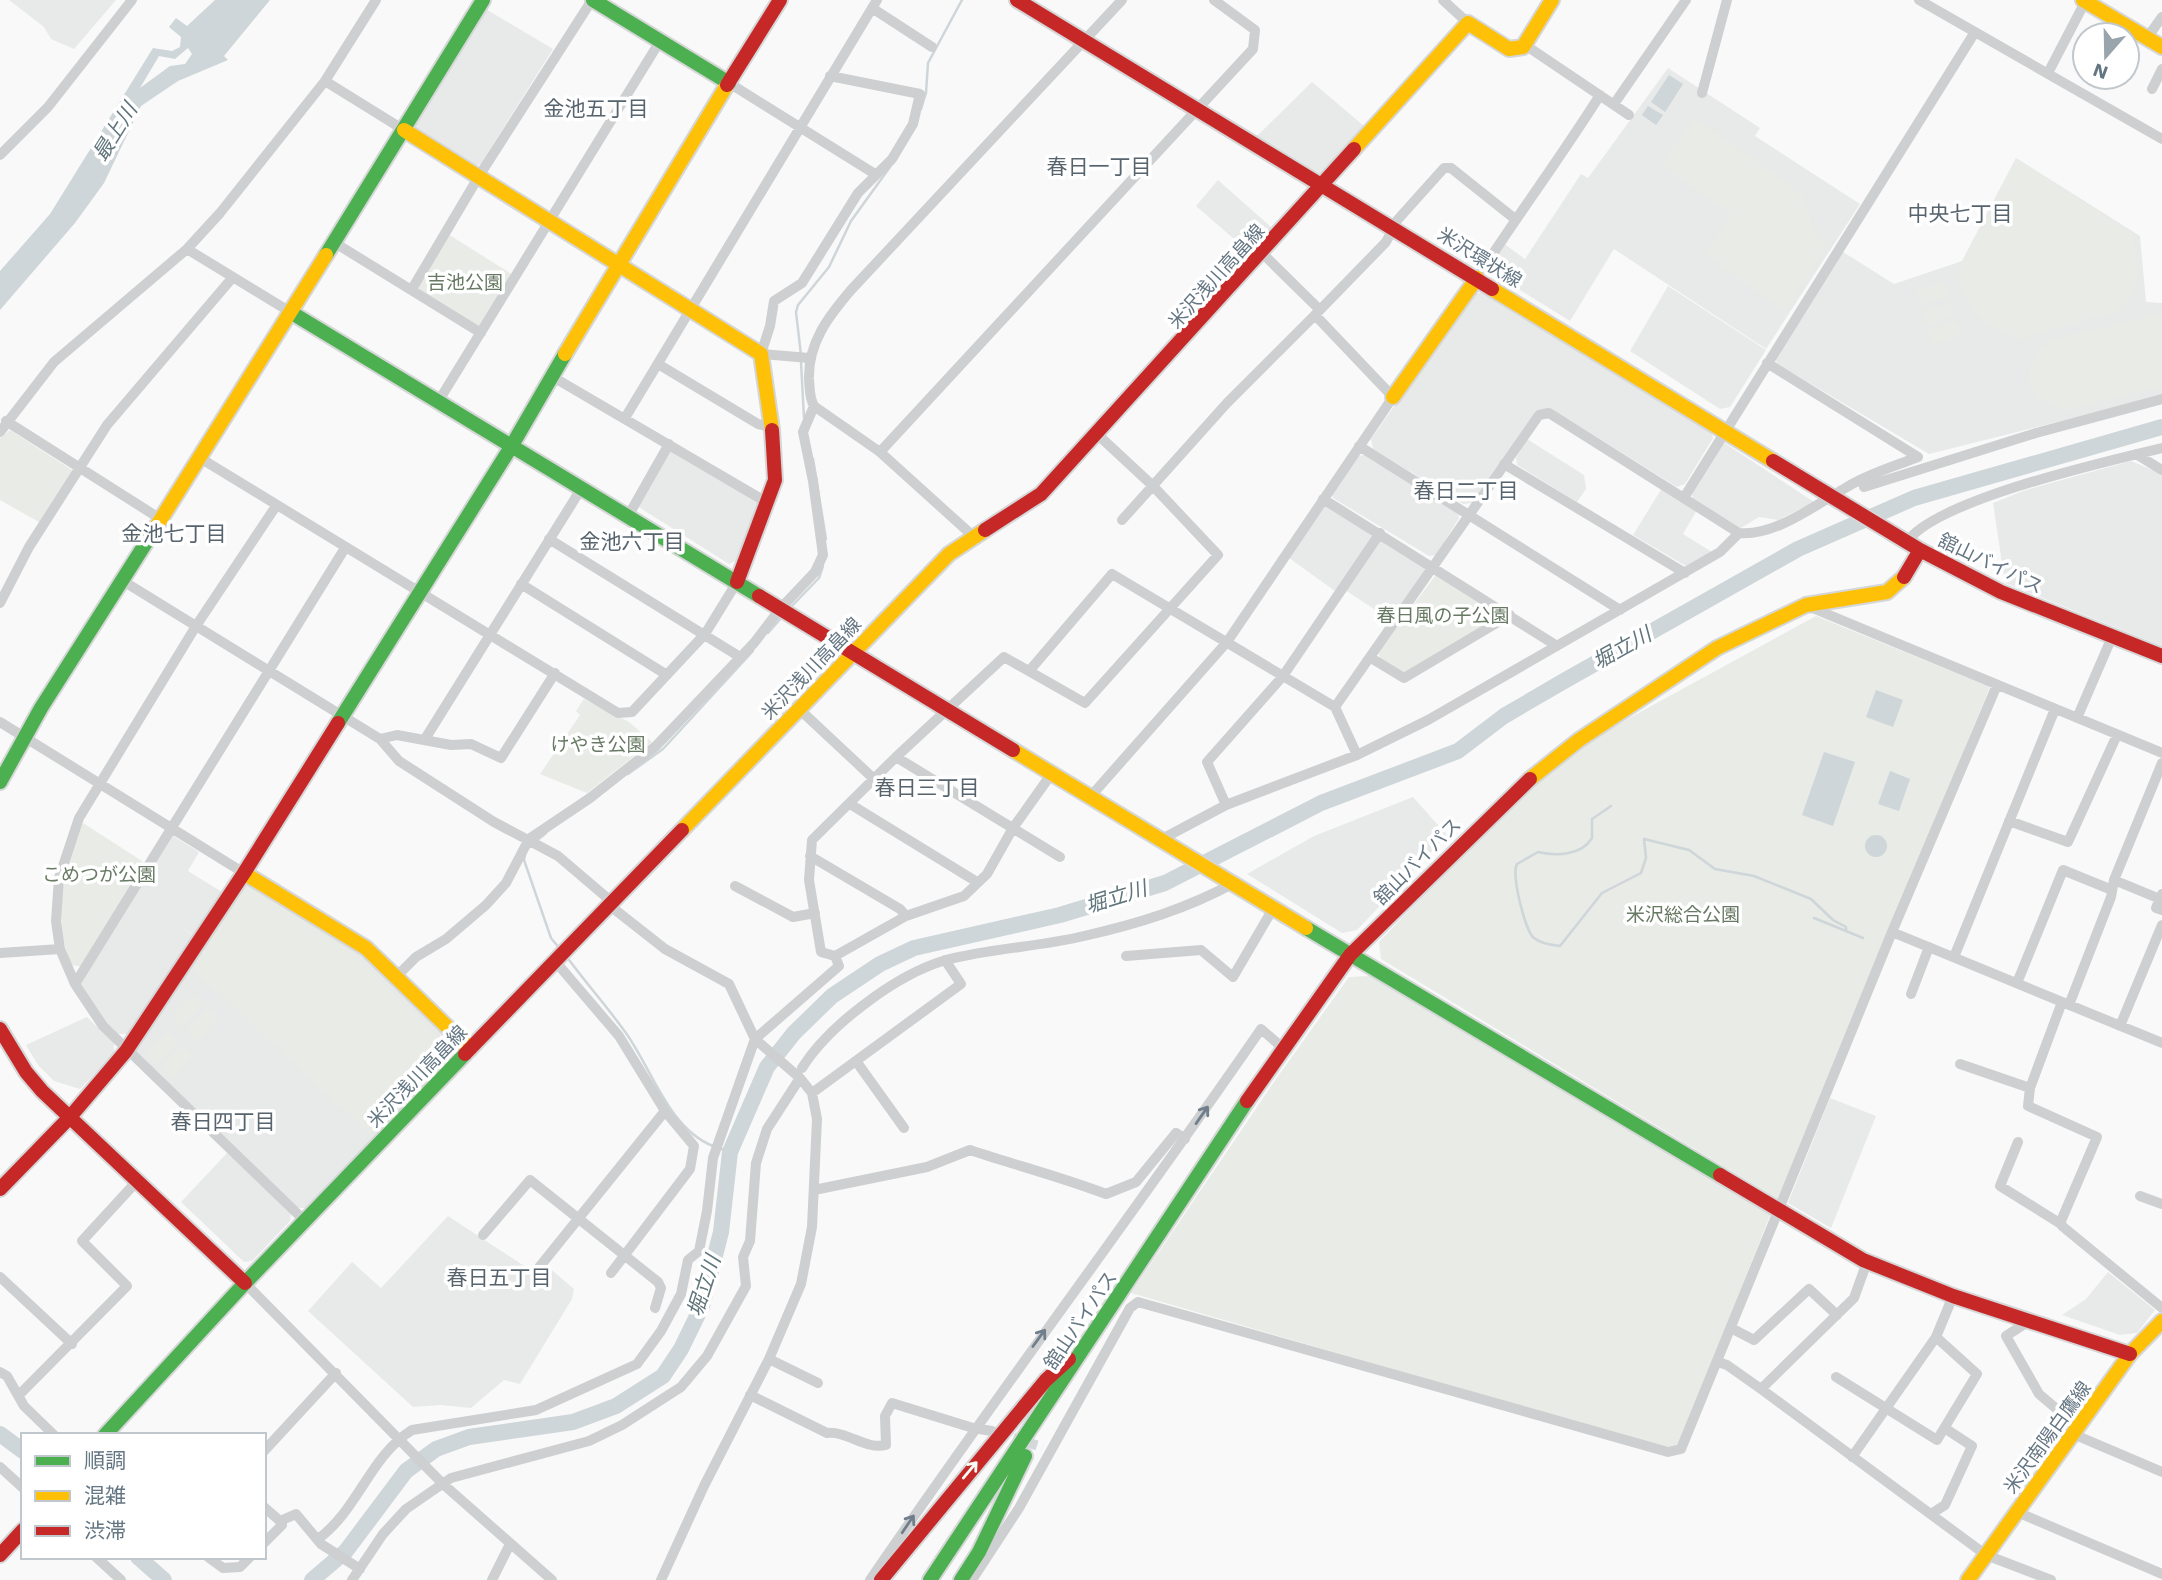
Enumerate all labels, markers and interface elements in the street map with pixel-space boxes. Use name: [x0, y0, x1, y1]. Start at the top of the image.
north arrow: [2071, 21, 2141, 91]
text: N: [2090, 58, 2111, 85]
district label: 金池五丁目: [544, 96, 649, 121]
water label: 最上川: [87, 97, 143, 165]
district label: 春日一丁目: [1047, 154, 1152, 179]
district label: 中央七丁目: [1908, 201, 2013, 226]
street label: 米沢浅川高畠線: [1163, 219, 1269, 333]
street label: 米沢環状線: [1433, 222, 1526, 292]
park label: 吉池公園: [427, 271, 503, 294]
district label: 春日二丁目: [1414, 478, 1519, 503]
district label: 金池七丁目: [122, 521, 227, 546]
street label: 舘山バイパス: [1935, 528, 2047, 599]
district label: 金池六丁目: [580, 529, 685, 554]
park label: 春日風の子公園: [1376, 604, 1510, 627]
street label: 米沢浅川高畠線: [757, 613, 866, 724]
water label: 堀立川: [1588, 620, 1657, 674]
park label: けやき公園: [550, 733, 646, 756]
district label: 春日三丁目: [875, 775, 980, 800]
street label: 舘山バイパス: [1369, 813, 1466, 910]
park label: こめつが公園: [42, 863, 156, 886]
water label: 堀立川: [1082, 875, 1152, 918]
park label: 米沢総合公園: [1626, 903, 1740, 926]
street label: 米沢浅川高畠線: [363, 1021, 472, 1132]
one-way arrow: [1195, 1105, 1209, 1125]
district label: 春日四丁目: [171, 1109, 276, 1134]
water label: 堀立川: [682, 1250, 726, 1320]
district label: 春日五丁目: [447, 1265, 552, 1290]
street label: 舘山バイパス: [1039, 1267, 1122, 1374]
one-way arrow: [1032, 1329, 1047, 1348]
street label: 米沢南陽白鷹線: [1999, 1377, 2096, 1498]
legend: [21, 1433, 266, 1559]
text: 順調: [84, 1448, 126, 1473]
one-way arrow: [962, 1461, 978, 1479]
text: 混雑: [84, 1483, 126, 1508]
one-way arrow: [901, 1515, 915, 1534]
text: 渋滞: [84, 1518, 126, 1543]

